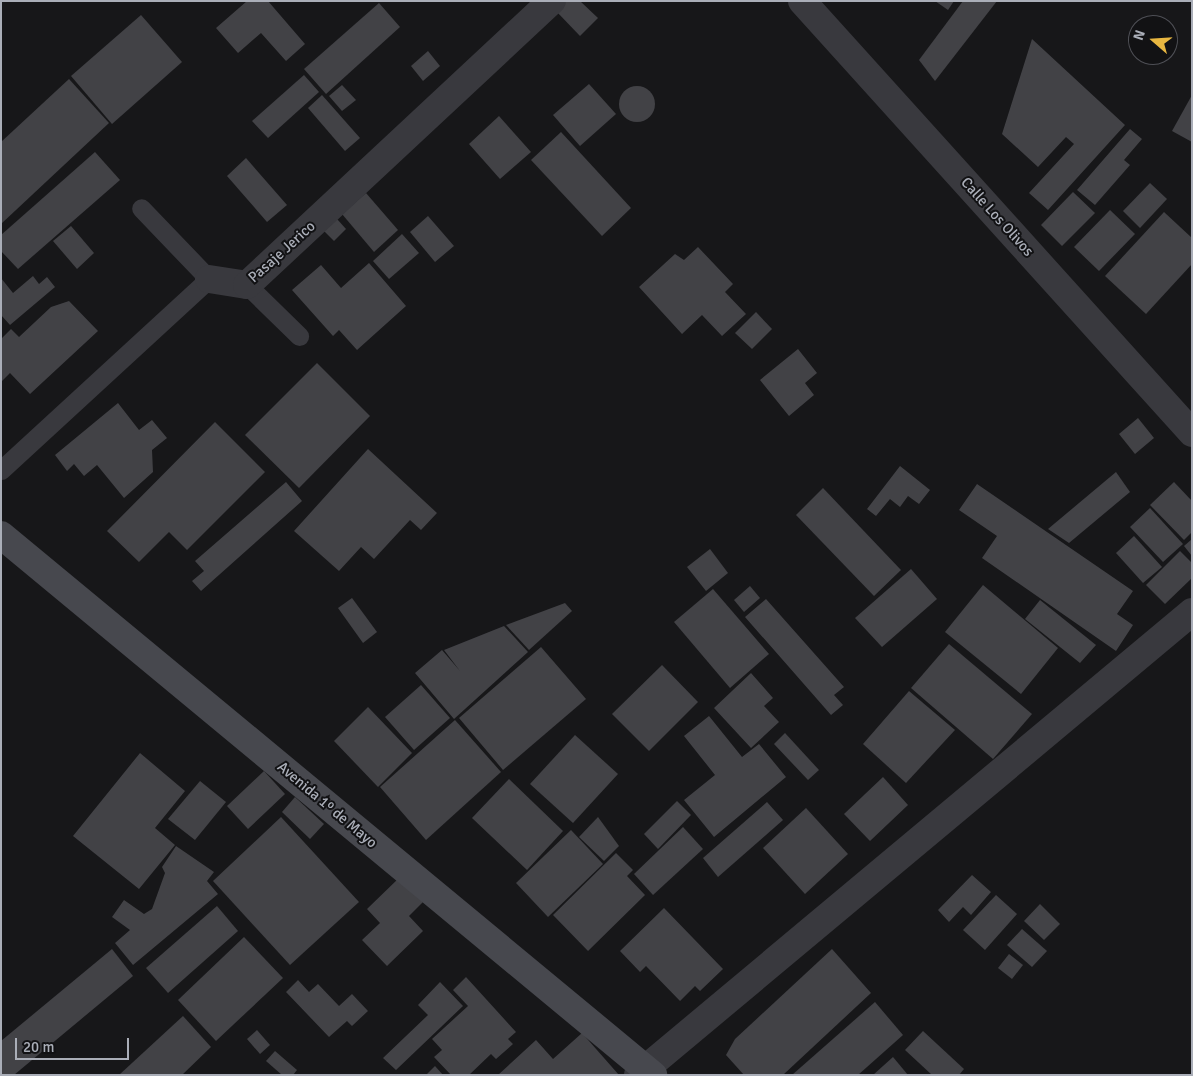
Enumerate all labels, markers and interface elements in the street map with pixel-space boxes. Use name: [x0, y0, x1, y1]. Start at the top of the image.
north arrow: [1128, 15, 1178, 65]
text: N: [1130, 28, 1149, 43]
street label: Calle Los Olivos: [957, 174, 1037, 260]
street label: Pasaje Jerico: [245, 217, 319, 287]
street label: Avenida 1º de Mayo: [273, 758, 381, 852]
scale bar: [18, 1028, 131, 1060]
text: 20 m: [23, 1038, 54, 1056]

